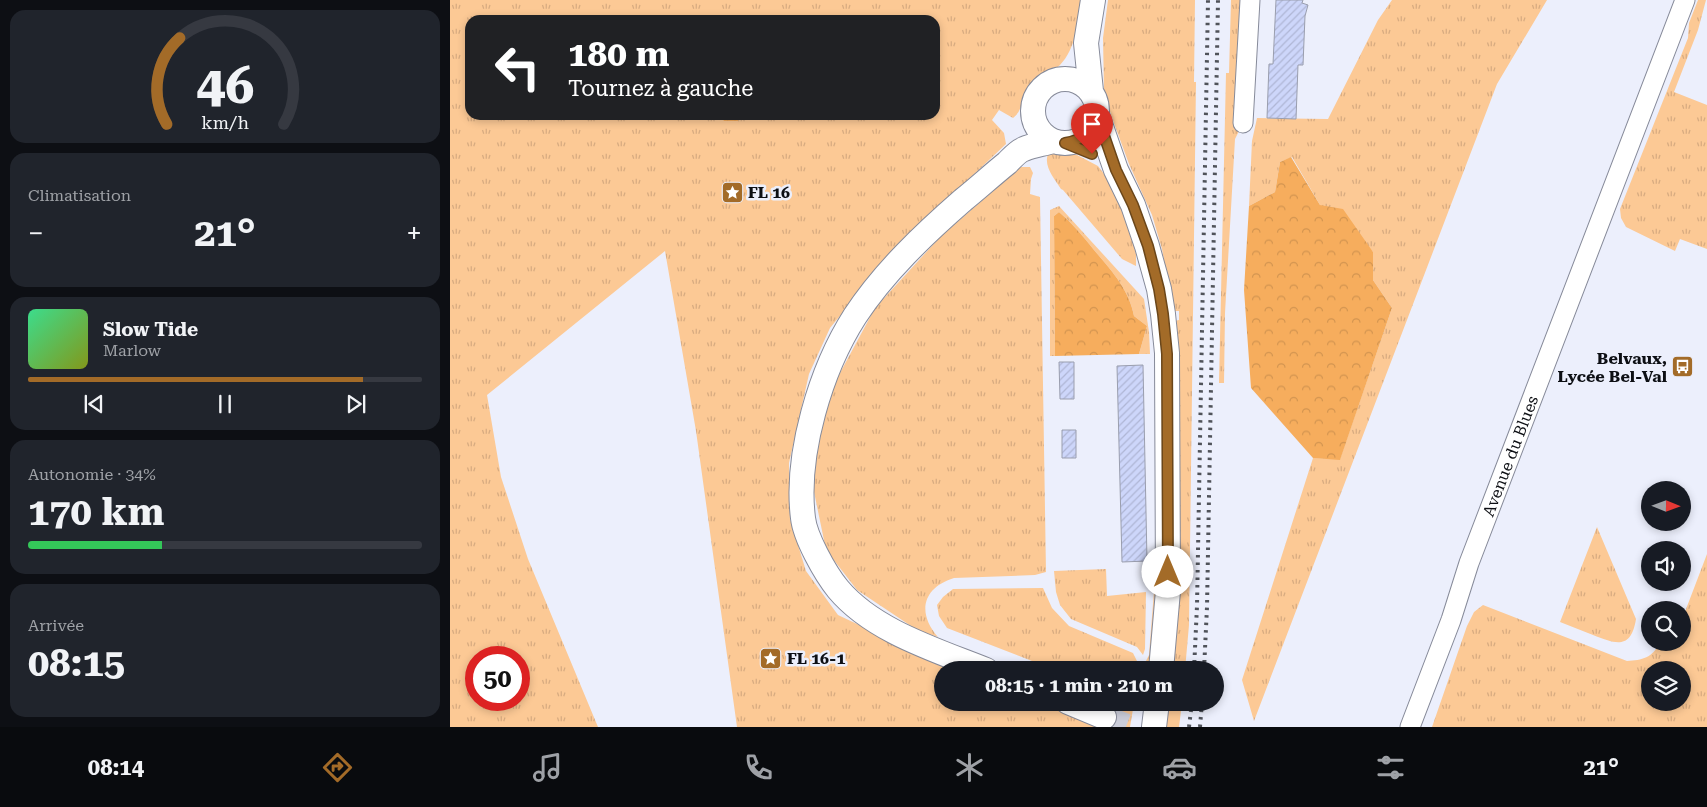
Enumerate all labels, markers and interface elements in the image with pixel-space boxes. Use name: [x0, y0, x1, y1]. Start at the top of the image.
text: 180 m: [568, 34, 669, 75]
icon: left: [485, 35, 550, 100]
text: 46: [196, 55, 254, 116]
text: Tournez à gauche: [568, 76, 753, 101]
pin: [1071, 103, 1113, 154]
icon: arrive: [1078, 110, 1106, 138]
text: km/h: [201, 112, 249, 133]
place icon: FL 16: [720, 180, 744, 204]
place label: FL 16: [748, 183, 790, 202]
text: Climatisation: [28, 186, 131, 205]
text: 21°: [194, 211, 256, 255]
text: −: [28, 217, 44, 250]
text: +: [406, 217, 422, 250]
text: Slow Tide: [103, 318, 198, 341]
text: Marlow: [103, 341, 161, 360]
place label: Belvaux, Lycée Bel-Val: [1558, 349, 1668, 386]
bus stop icon: Belvaux, Lycée Bel-Val: [1671, 355, 1695, 379]
icon: previous: [80, 390, 108, 418]
icon: pause: [211, 390, 239, 418]
icon: next: [342, 390, 370, 418]
street label: Avenue du Blues: [1478, 393, 1542, 519]
text: Autonomie · 34%: [28, 465, 156, 484]
north arrow: [1641, 481, 1691, 531]
map controls: [1641, 481, 1691, 711]
text: 170 km: [28, 490, 164, 534]
button: sound: [1641, 541, 1691, 591]
position arrow: [1141, 545, 1193, 597]
button: search: [1641, 601, 1691, 651]
text: Arrivée: [28, 616, 84, 635]
text: 08:15: [28, 641, 125, 685]
speed limit sign: 50: [465, 646, 530, 711]
place icon: FL 16-1: [759, 646, 783, 670]
place label: FL 16-1: [787, 649, 845, 668]
button: layers: [1641, 661, 1691, 711]
text: 08:15 · 1 min · 210 m: [985, 674, 1173, 697]
icon: directions: [320, 750, 355, 785]
icon: music: [530, 750, 565, 785]
icon: phone: [741, 750, 776, 785]
icon: climate: [952, 750, 987, 785]
icon: car: [1162, 750, 1197, 785]
icon: filters: [1373, 750, 1408, 785]
text: 08:14: [88, 755, 144, 780]
text: 21°: [1583, 755, 1619, 780]

